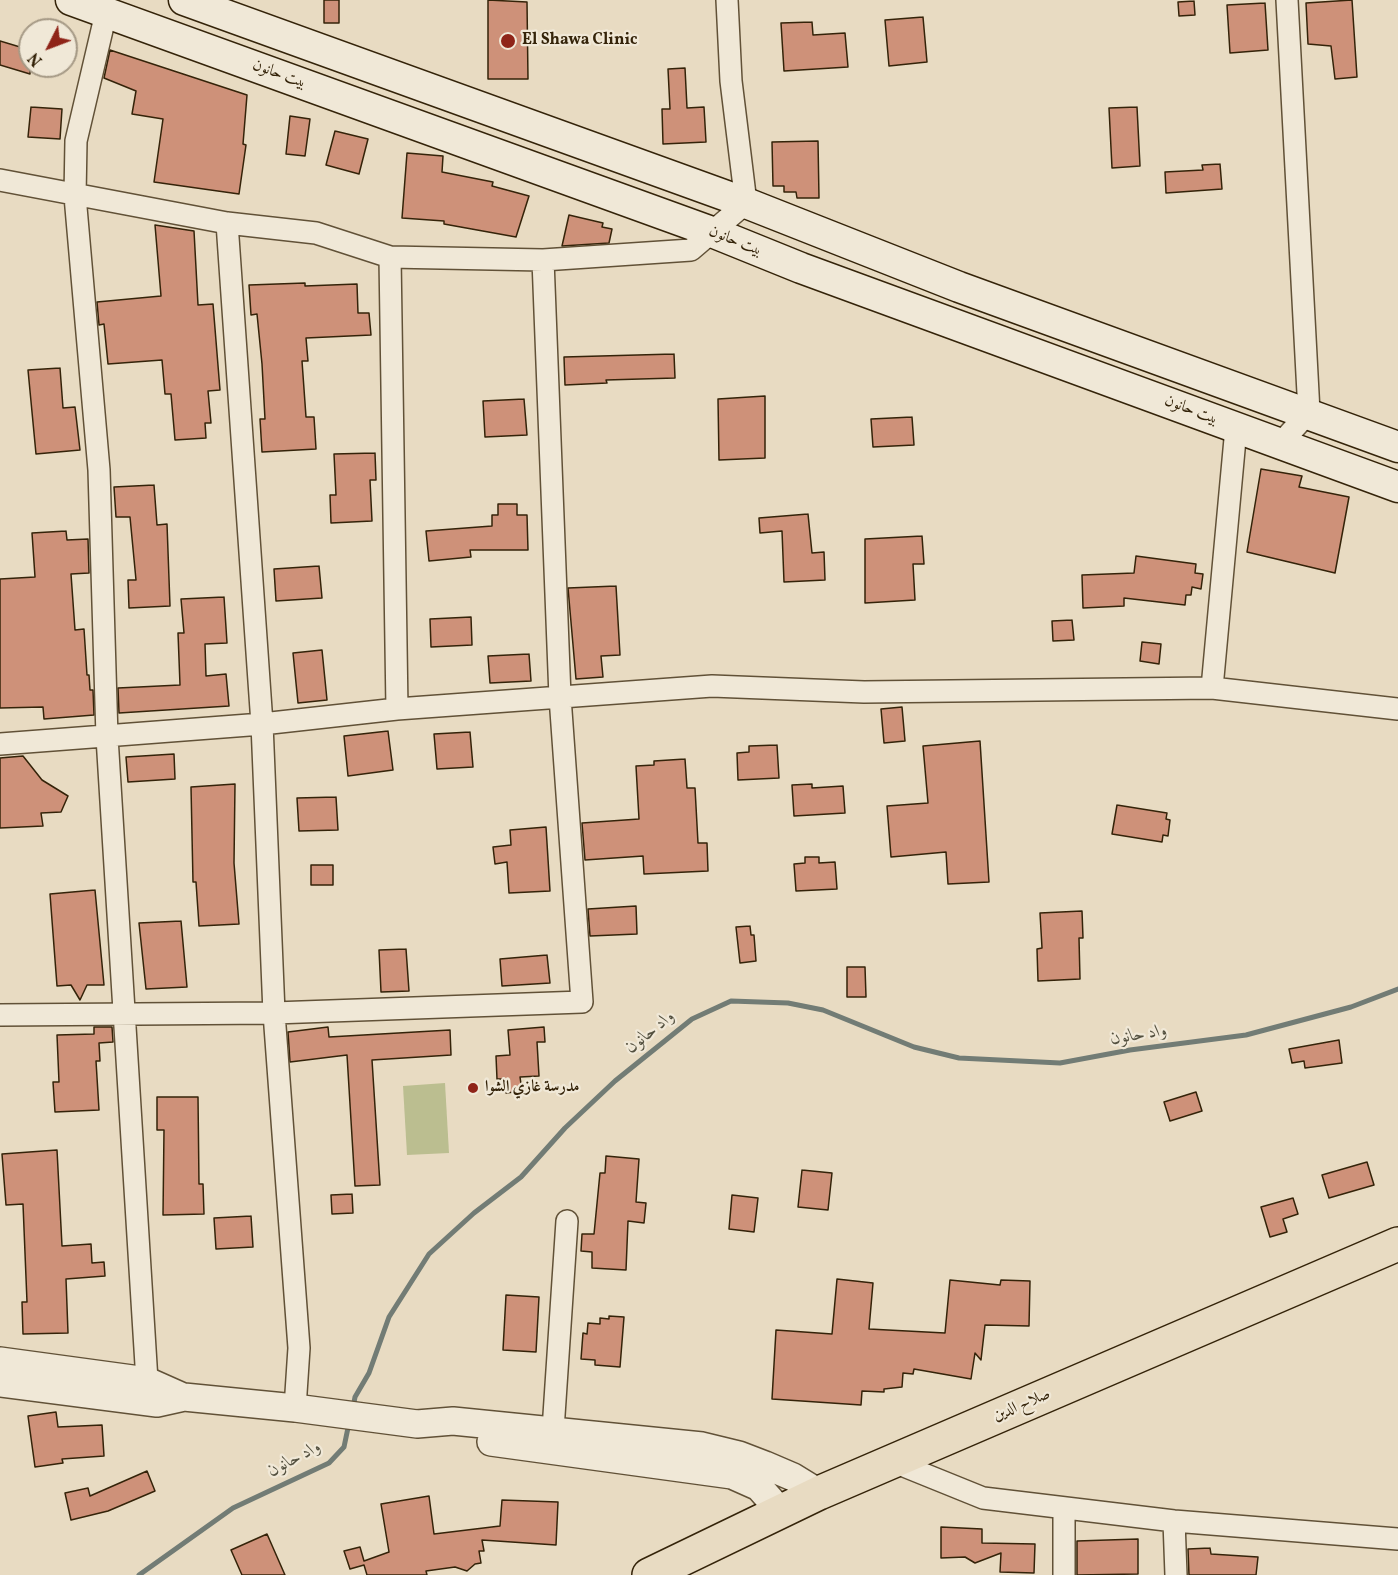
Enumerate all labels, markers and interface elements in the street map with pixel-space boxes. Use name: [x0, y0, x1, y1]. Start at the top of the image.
north arrow: [18, 18, 78, 78]
place label: El Shawa Clinic: [522, 31, 637, 51]
marker: El Shawa Clinic: [499, 32, 517, 50]
text: N: [24, 47, 48, 70]
street label: بيت حانون: [249, 56, 309, 94]
street label: بيت حانون: [705, 223, 765, 261]
street label: بيت حانون: [1161, 392, 1221, 430]
water label: واد حانون: [622, 1007, 680, 1059]
water label: واد حانون: [1109, 1021, 1169, 1051]
place label: مدرسة غازي الشوا: [485, 1078, 580, 1098]
marker: مدرسة غازي الشوا: [466, 1081, 480, 1095]
street label: صلاح الدين: [990, 1385, 1054, 1427]
water label: واد حانون: [265, 1437, 325, 1483]

